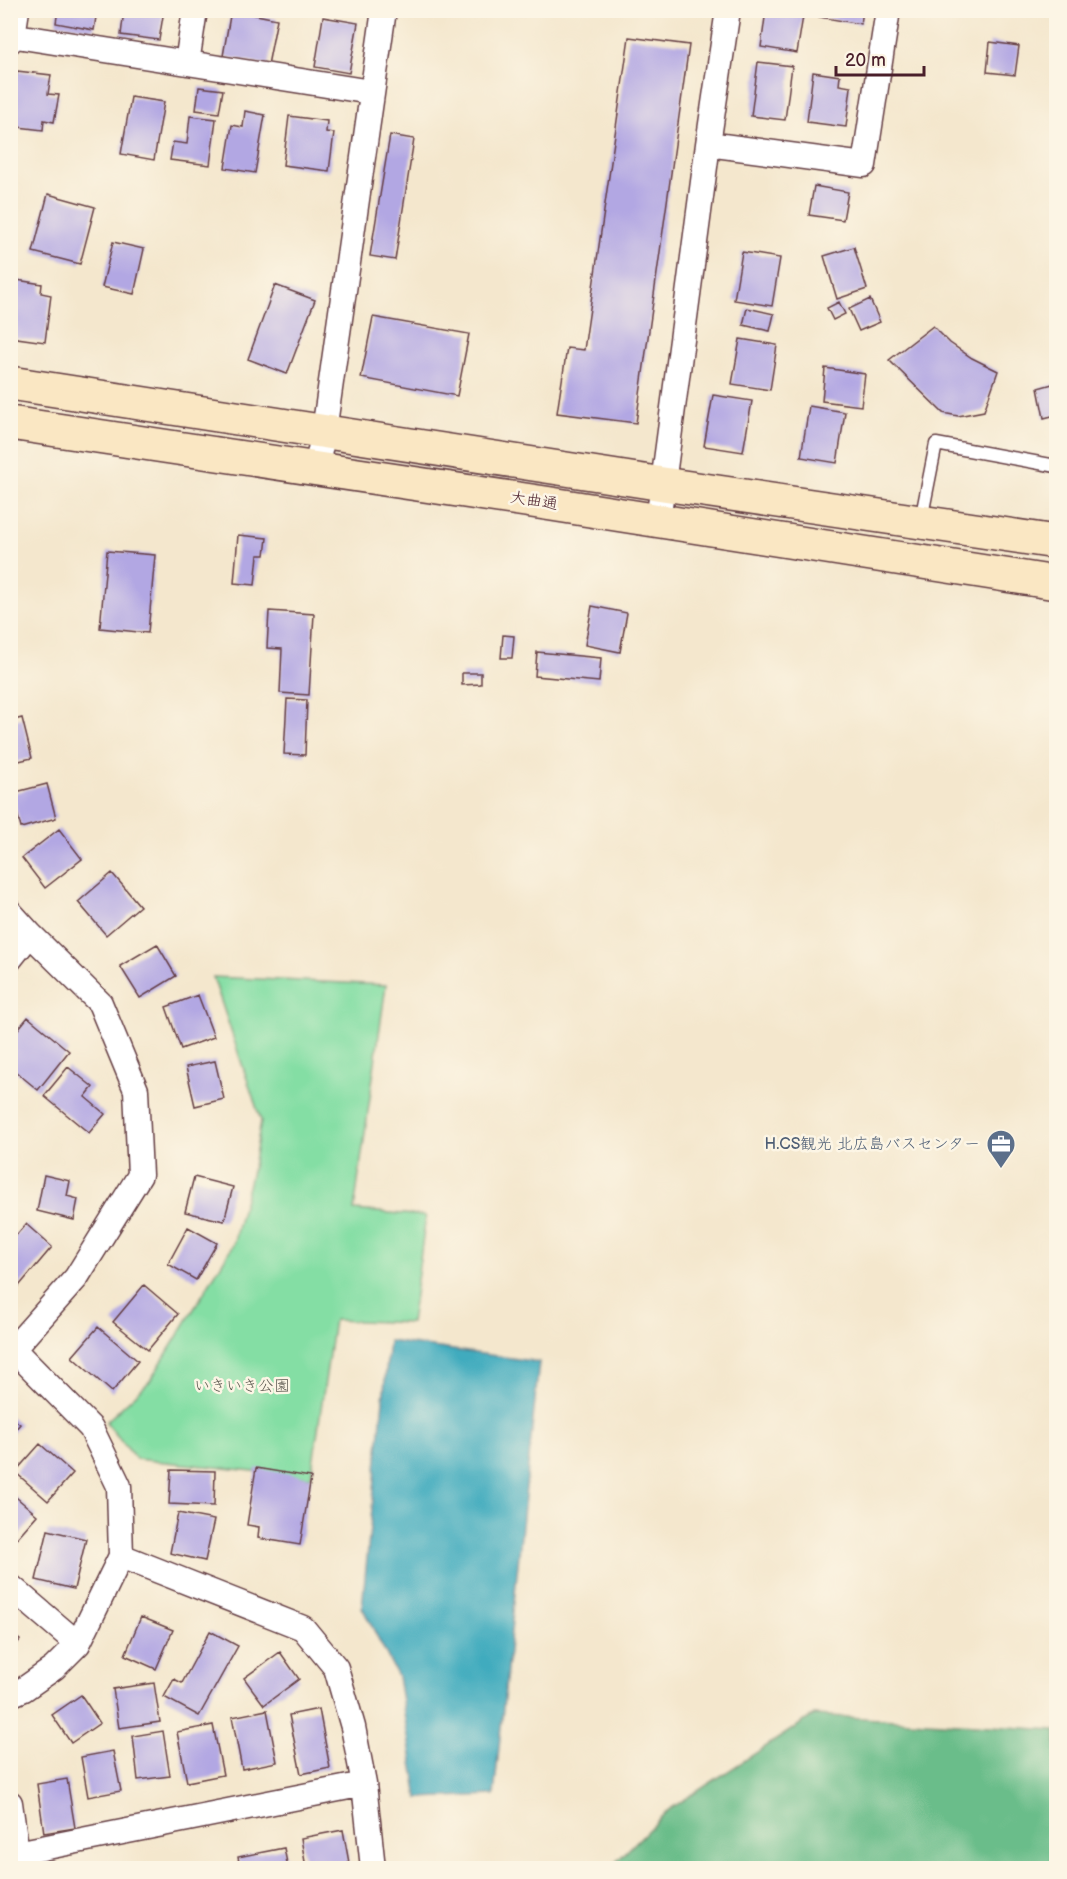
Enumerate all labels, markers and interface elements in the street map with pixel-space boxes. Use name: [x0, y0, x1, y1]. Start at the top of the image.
scale bar: [836, 39, 924, 77]
text: 20 m: [845, 50, 886, 71]
street label: 大曲通: [509, 488, 559, 514]
office icon: H.CS観光 北広島バスセンター: [985, 1128, 1017, 1170]
place label: H.CS観光 北広島バスセンター: [764, 1135, 980, 1154]
park label: いきいき公園: [194, 1377, 290, 1396]

